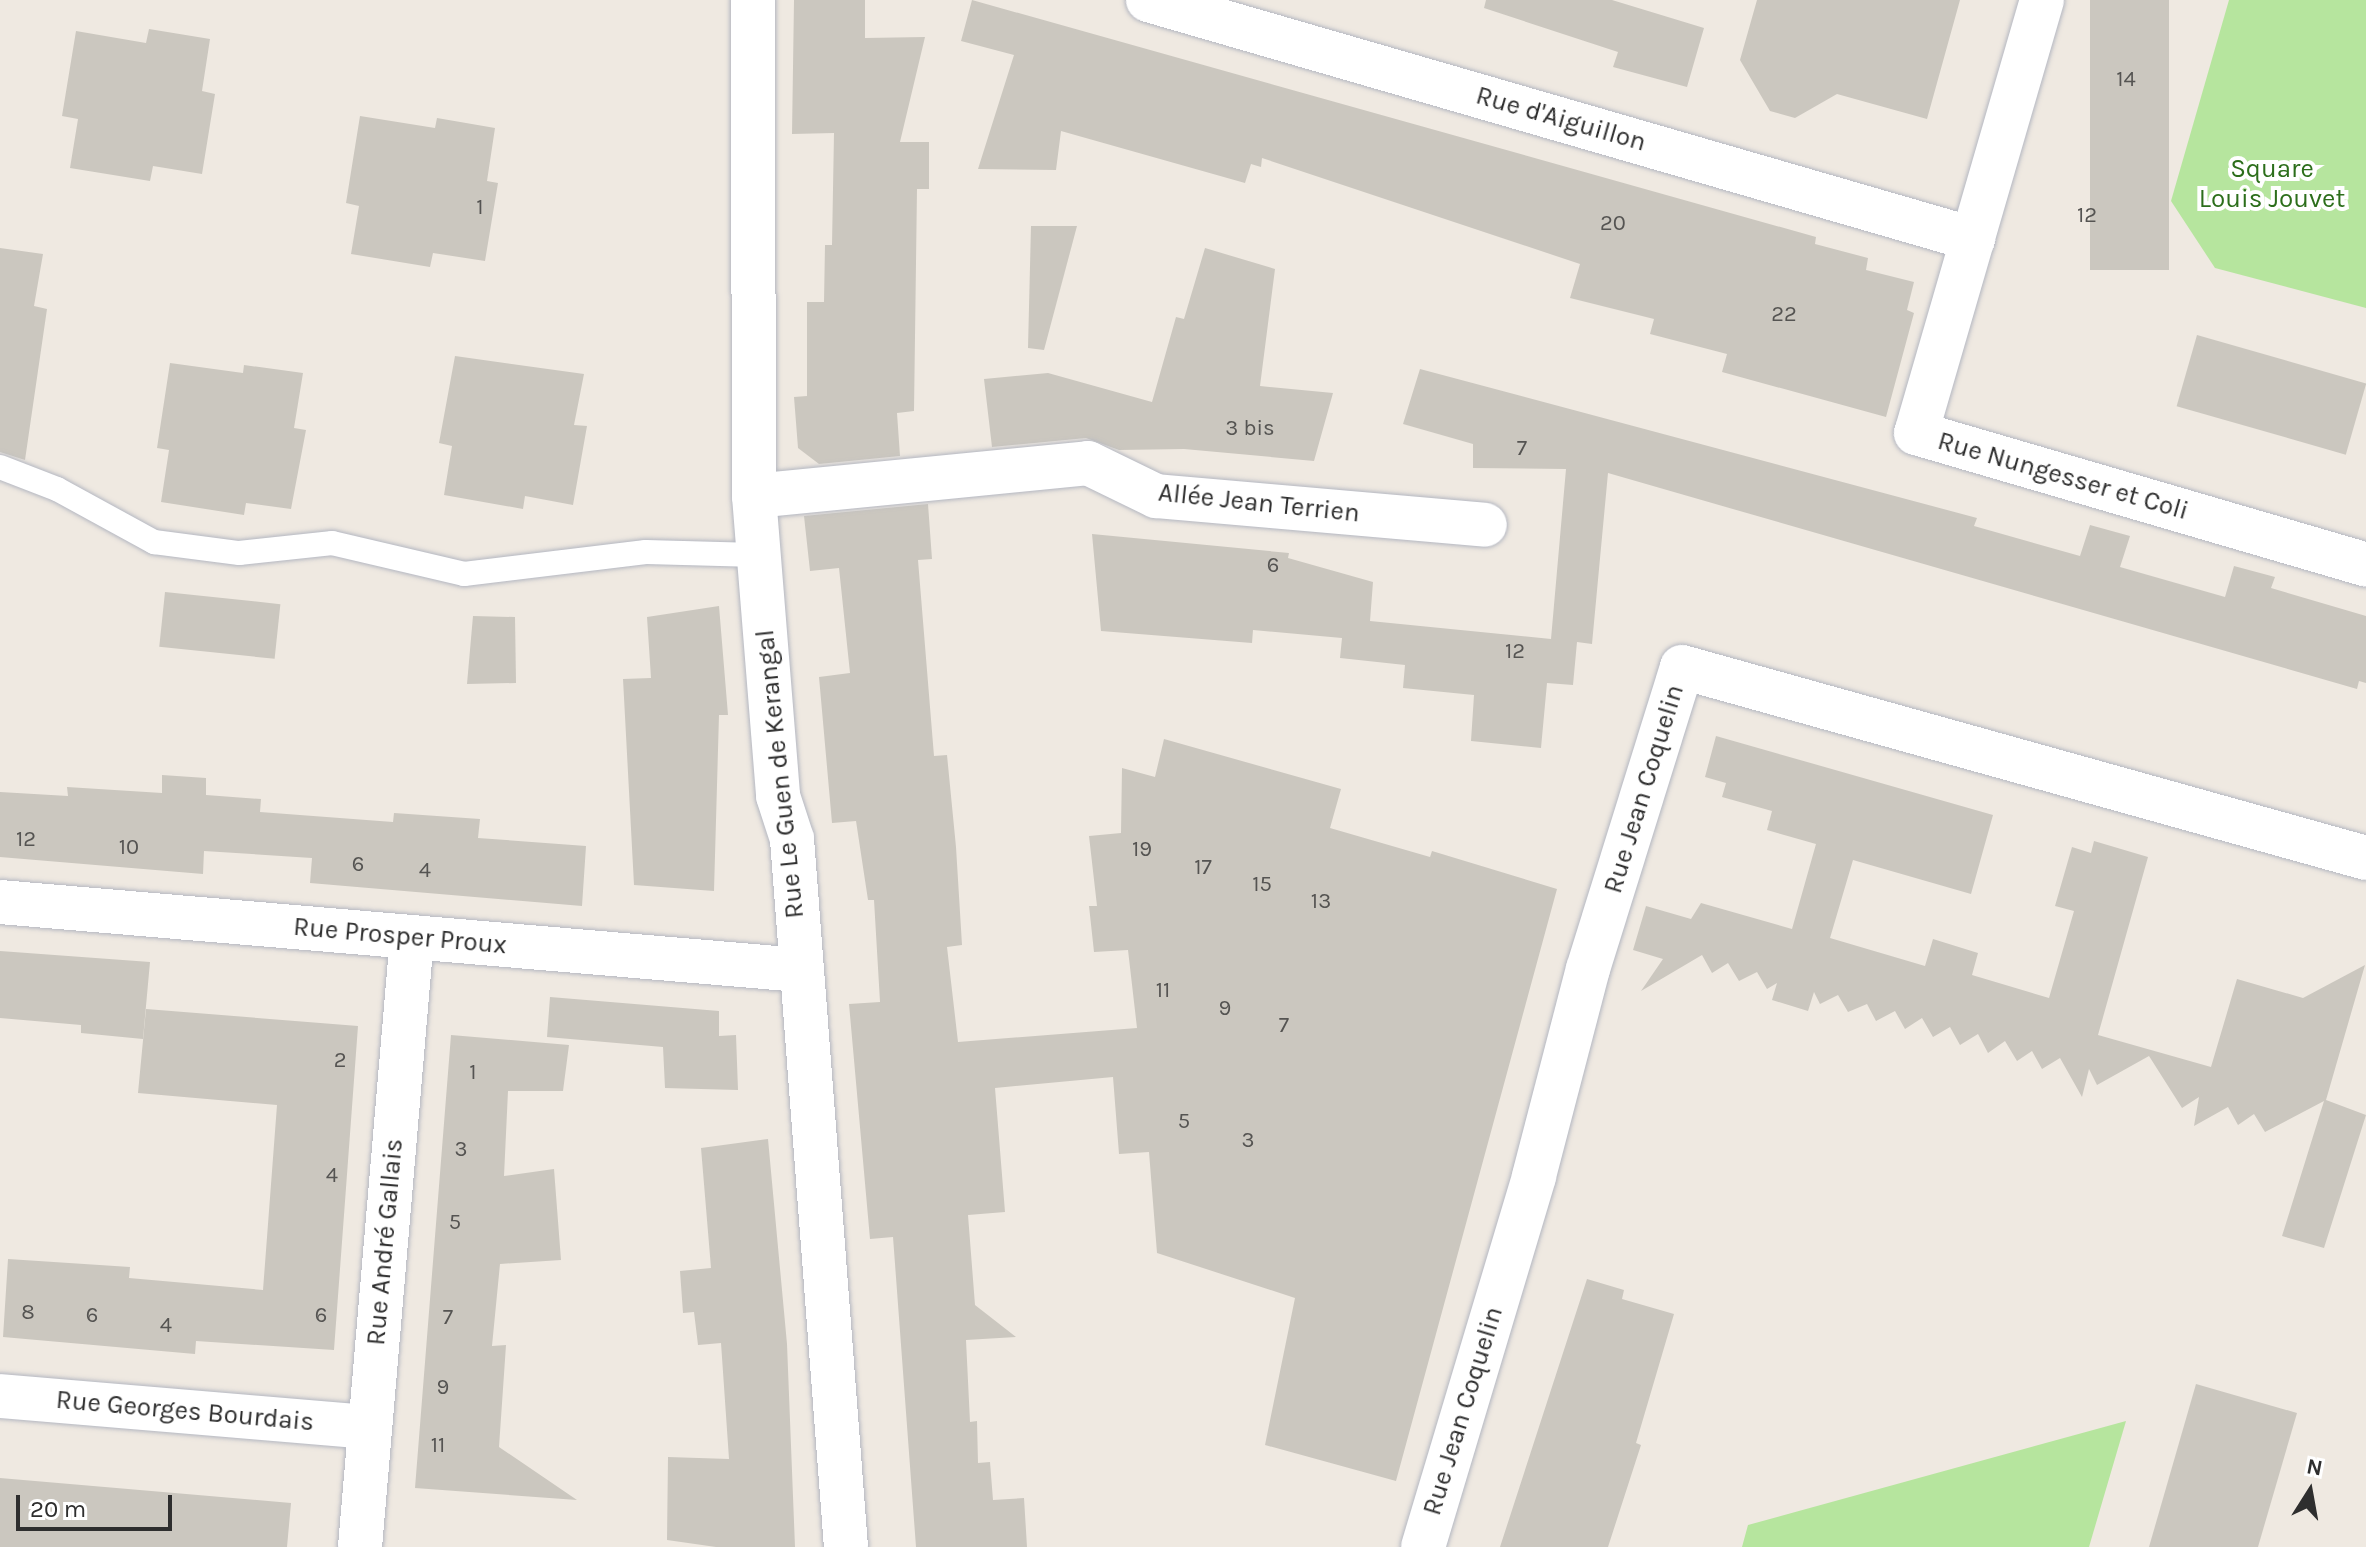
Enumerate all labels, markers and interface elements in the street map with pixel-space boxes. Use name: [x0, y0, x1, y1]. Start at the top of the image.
house number: 14: [2116, 67, 2136, 93]
street label: Rue d'Aiguillon: [1472, 80, 1650, 158]
park label: Square Louis Jouvet: [2199, 153, 2345, 214]
house number: 1: [476, 195, 484, 221]
house number: 12: [2077, 203, 2097, 229]
house number: 20: [1600, 211, 1626, 237]
house number: 22: [1771, 302, 1797, 328]
house number: 3 bis: [1225, 416, 1275, 442]
street label: Rue Nungesser et Coli: [1934, 425, 2192, 527]
house number: 7: [1517, 436, 1527, 462]
street label: Allée Jean Terrien: [1157, 477, 1361, 529]
house number: 6: [1267, 553, 1279, 579]
street label: Rue Le Guen de Kerangal: [749, 628, 811, 920]
house number: 12: [1505, 639, 1525, 665]
street label: Rue Jean Coquelin: [1597, 681, 1691, 897]
house number: 12: [16, 827, 36, 853]
house number: 10: [119, 835, 139, 861]
house number: 19: [1132, 837, 1152, 863]
house number: 6: [352, 852, 364, 878]
house number: 17: [1194, 855, 1212, 881]
house number: 4: [419, 858, 431, 884]
house number: 15: [1252, 872, 1272, 898]
house number: 13: [1311, 889, 1331, 915]
street label: Rue Prosper Proux: [292, 911, 508, 961]
house number: 11: [1156, 978, 1170, 1004]
house number: 9: [1219, 996, 1231, 1022]
house number: 7: [1279, 1013, 1289, 1039]
house number: 2: [334, 1048, 346, 1074]
house number: 1: [469, 1060, 477, 1086]
house number: 5: [1178, 1109, 1190, 1135]
house number: 3: [1242, 1128, 1254, 1154]
street label: Rue André Gallais: [360, 1137, 410, 1347]
house number: 3: [455, 1137, 467, 1163]
house number: 4: [326, 1163, 338, 1189]
house number: 5: [449, 1210, 461, 1236]
house number: 8: [21, 1300, 35, 1326]
house number: 6: [86, 1303, 98, 1329]
house number: 6: [315, 1303, 327, 1329]
street label: Rue Jean Coquelin: [1416, 1303, 1510, 1519]
house number: 7: [443, 1305, 453, 1331]
house number: 4: [160, 1313, 172, 1339]
house number: 9: [437, 1375, 449, 1401]
street label: Rue Georges Bourdais: [55, 1384, 315, 1438]
house number: 11: [431, 1433, 445, 1459]
north arrow: [2270, 1451, 2350, 1531]
text: N: [2304, 1453, 2325, 1482]
scale bar: [20, 1479, 176, 1529]
text: 20 m: [30, 1495, 86, 1523]

